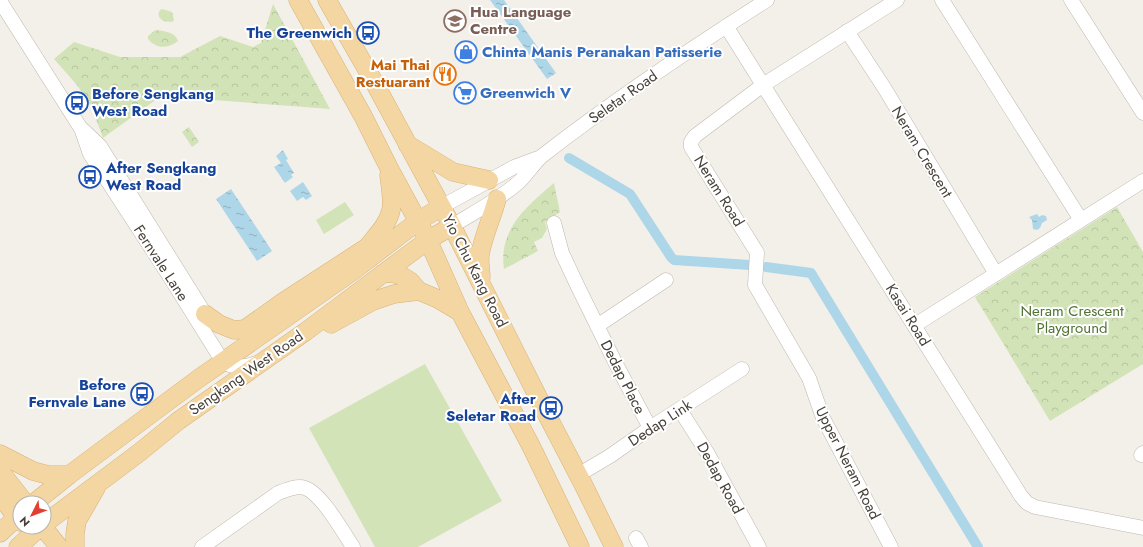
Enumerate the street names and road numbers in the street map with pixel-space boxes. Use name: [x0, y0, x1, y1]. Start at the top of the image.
street label: Seletar Road: [584, 65, 662, 129]
street label: Neram Crescent: [886, 102, 958, 202]
street label: Neram Road: [688, 151, 750, 231]
street label: Yio Chu Kang Road: [437, 211, 513, 331]
street label: Fernvale Lane: [128, 221, 194, 306]
street label: Kasai Road: [880, 280, 936, 350]
street label: Sengkang West Road: [184, 325, 308, 421]
street label: Dedap Place: [595, 336, 651, 418]
street label: Dedap Link: [624, 394, 696, 452]
street label: Upper Neram Road: [810, 403, 886, 523]
street label: Dedap Road: [691, 438, 749, 518]

